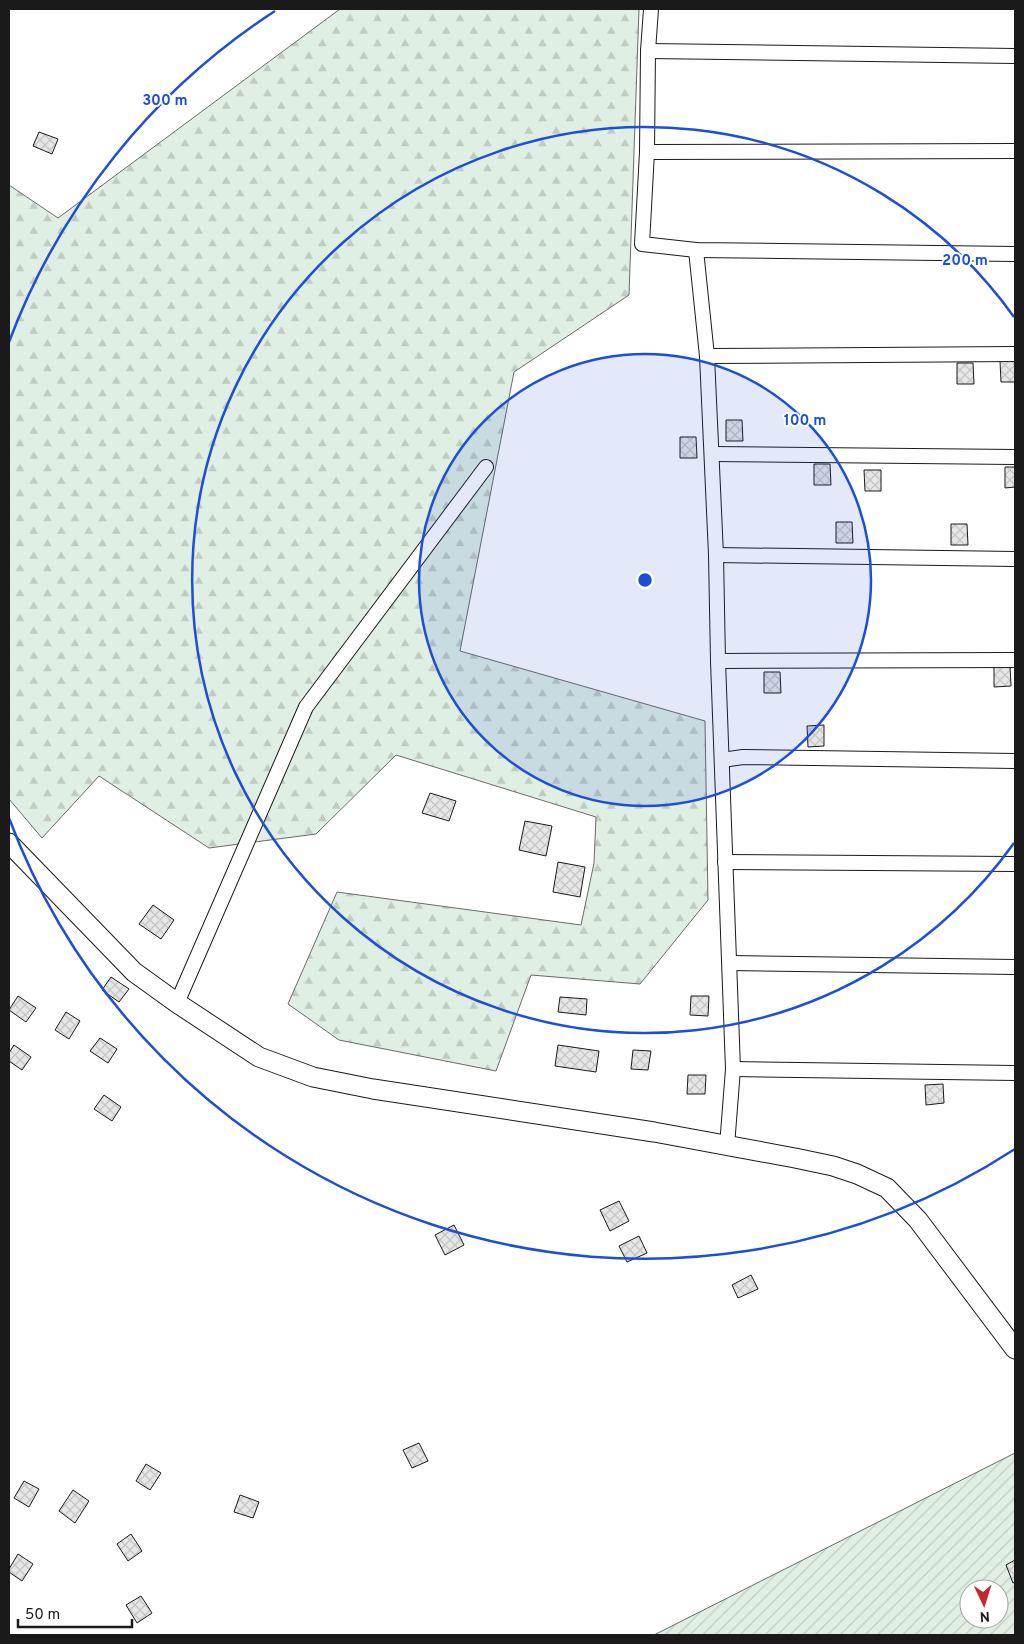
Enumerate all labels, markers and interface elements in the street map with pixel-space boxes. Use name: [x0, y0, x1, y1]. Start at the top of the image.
text: 300 m: [142, 92, 188, 111]
text: 200 m: [942, 252, 988, 271]
text: 100 m: [784, 412, 826, 431]
centre of rings: [636, 571, 654, 589]
north arrow: [959, 1579, 1009, 1629]
scale bar: [18, 1596, 131, 1628]
text: 50 m: [25, 1606, 60, 1625]
text: N: [979, 1607, 990, 1624]

